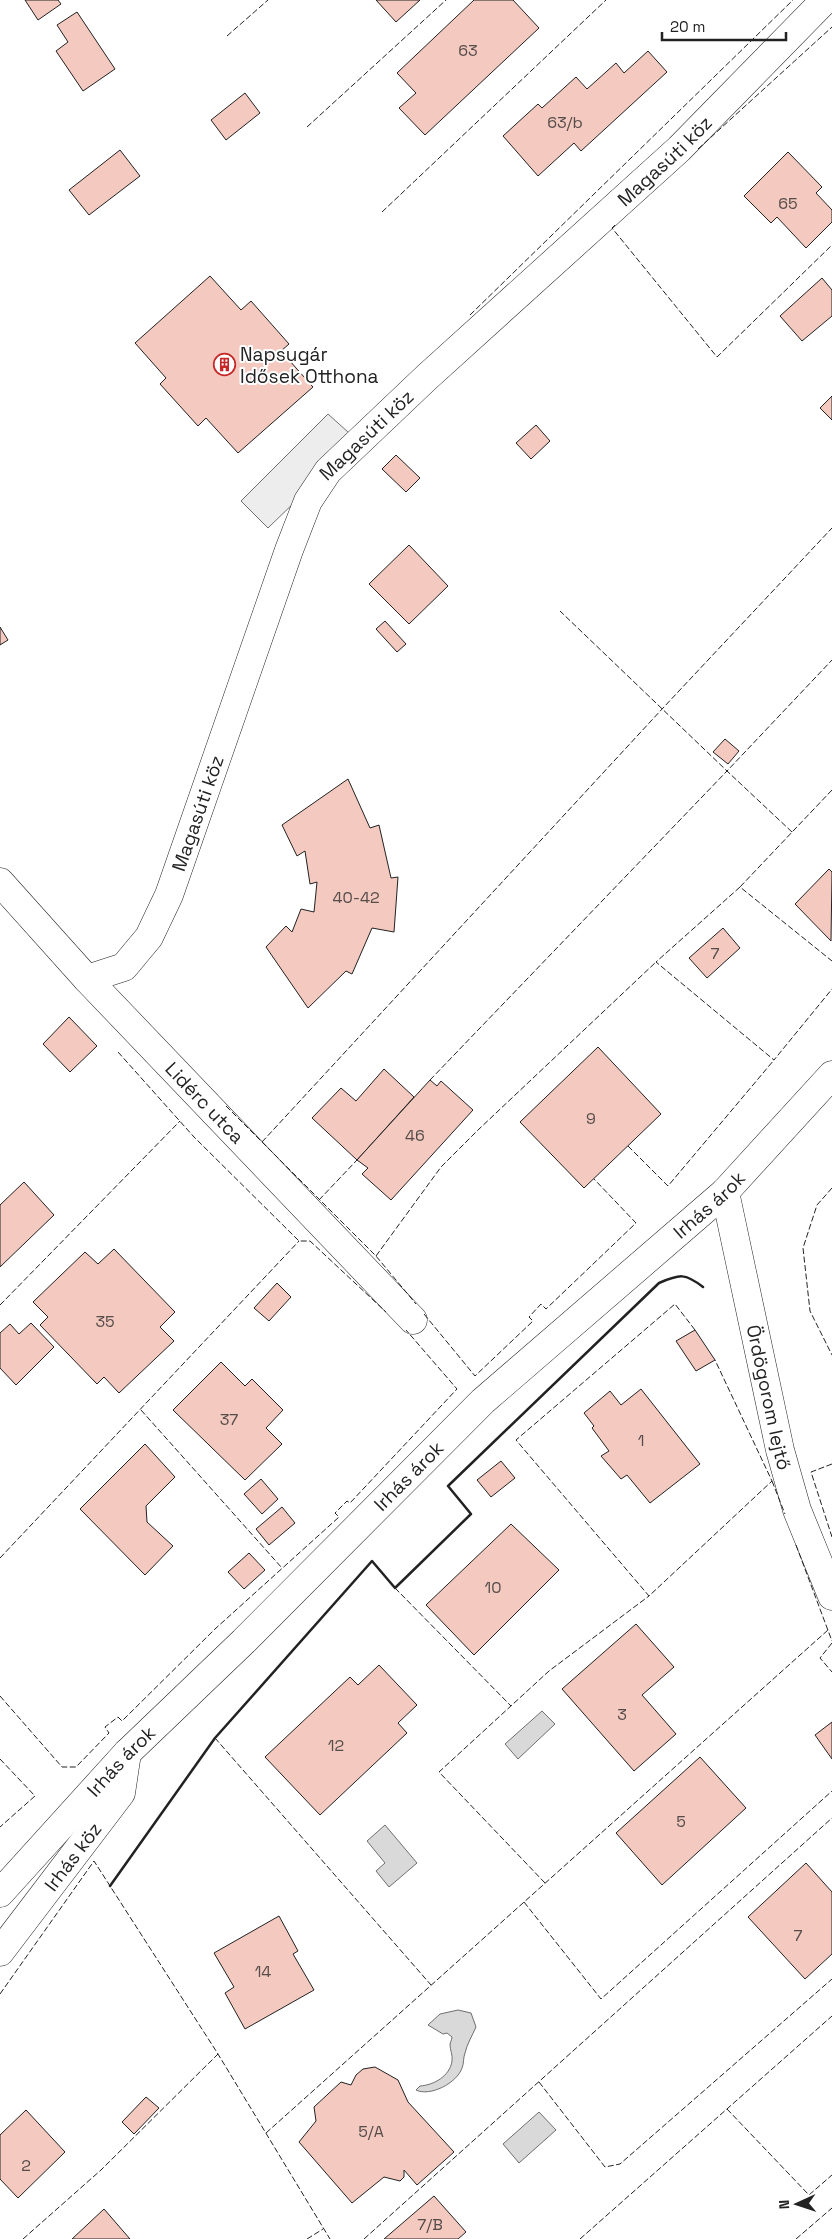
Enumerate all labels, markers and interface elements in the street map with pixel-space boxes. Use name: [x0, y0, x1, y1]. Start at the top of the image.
scale bar: [662, 10, 786, 42]
text: 20 m: [670, 17, 705, 36]
house number: 63: [458, 40, 478, 61]
street label: Magasúti köz: [612, 111, 718, 212]
house number: 63/b: [547, 112, 583, 133]
house number: 65: [778, 193, 798, 214]
place label: Napsugár Idősek Otthona: [240, 342, 379, 389]
building icon: Napsugár Idősek Otthona: [212, 353, 236, 377]
street label: Magasúti köz: [314, 384, 419, 486]
street label: Magasúti köz: [166, 752, 230, 875]
house number: 40-42: [332, 887, 380, 908]
house number: 7: [710, 943, 720, 964]
street label: Lidérc utca: [160, 1057, 250, 1149]
house number: 9: [586, 1108, 596, 1129]
house number: 46: [405, 1125, 425, 1146]
street label: Irhás árok: [668, 1166, 751, 1244]
house number: 35: [95, 1311, 115, 1332]
street label: Ördögorom lejtő: [741, 1322, 797, 1473]
house number: 37: [220, 1409, 238, 1430]
house number: 1: [638, 1430, 644, 1451]
street label: Irhás árok: [369, 1436, 449, 1517]
house number: 10: [485, 1577, 501, 1598]
house number: 3: [617, 1704, 627, 1725]
street label: Irhás árok: [81, 1720, 161, 1802]
house number: 12: [328, 1735, 344, 1756]
house number: 5: [676, 1811, 686, 1832]
street label: Irhás köz: [39, 1817, 107, 1896]
house number: 7: [793, 1925, 803, 1946]
house number: 14: [255, 1961, 271, 1982]
house number: 5/A: [358, 2121, 384, 2142]
house number: 2: [21, 2155, 31, 2176]
north arrow: [772, 2179, 822, 2229]
text: N: [775, 2200, 793, 2210]
house number: 7/B: [417, 2214, 443, 2235]

